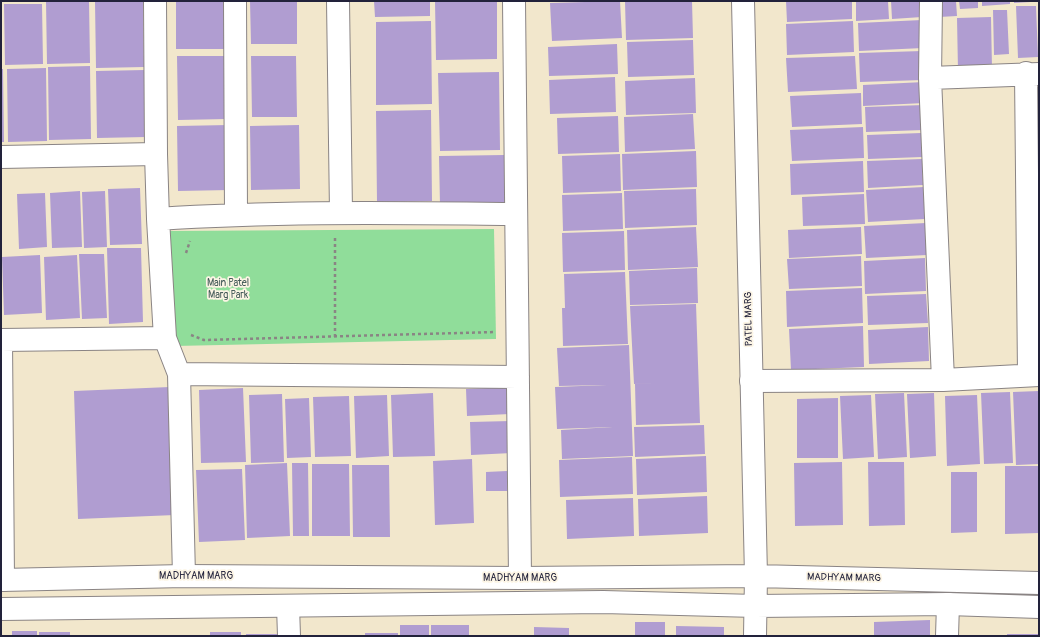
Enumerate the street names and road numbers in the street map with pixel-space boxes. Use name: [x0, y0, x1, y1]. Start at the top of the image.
street label: PATEL MARG: [743, 292, 755, 346]
street label: MADHYAM MARG: [159, 570, 233, 582]
street label: MADHYAM MARG: [807, 571, 881, 585]
street label: MADHYAM MARG: [483, 572, 557, 584]

